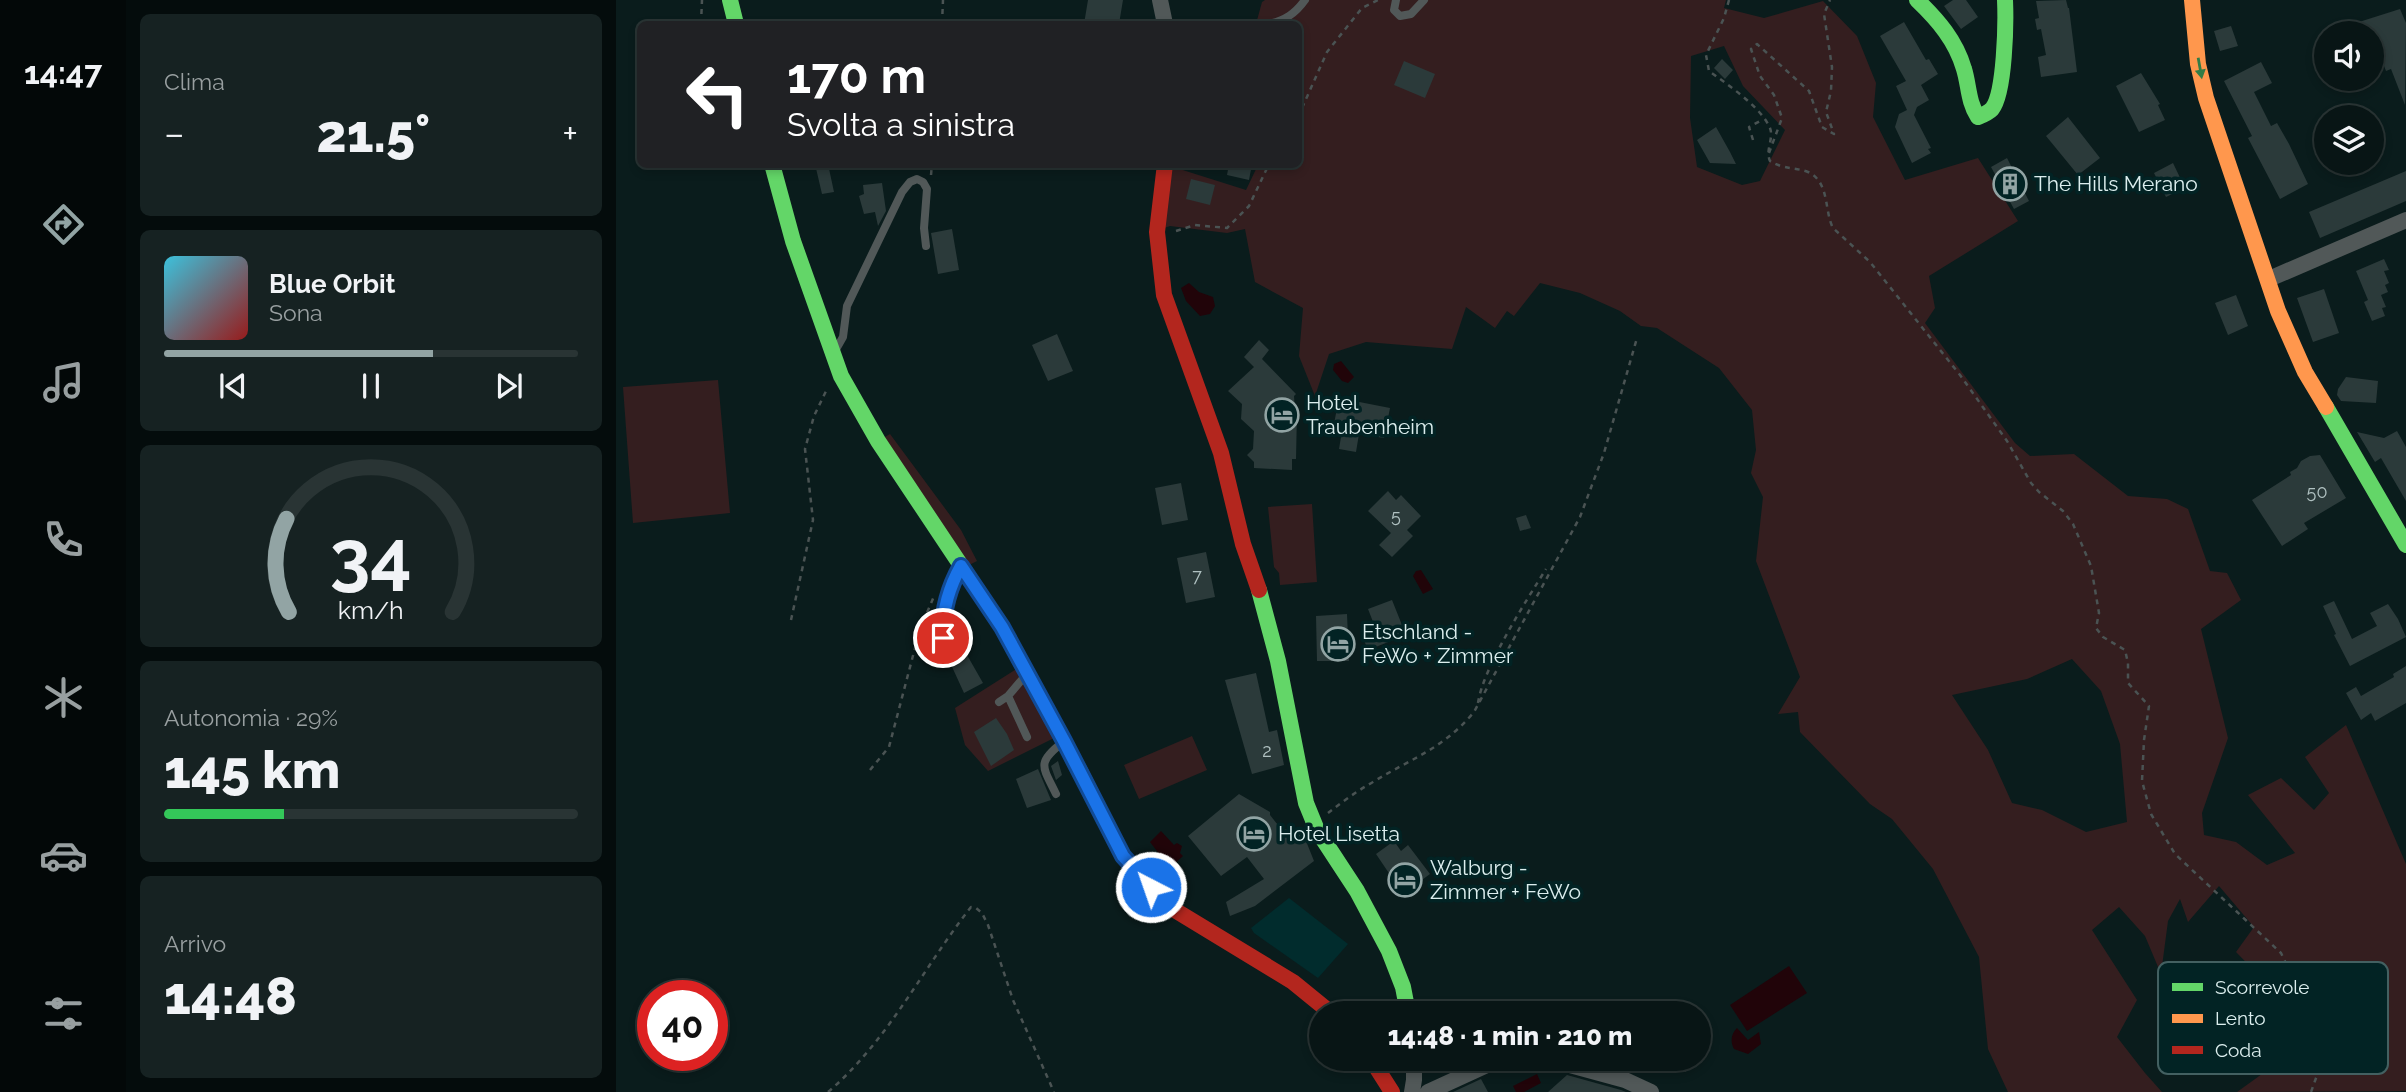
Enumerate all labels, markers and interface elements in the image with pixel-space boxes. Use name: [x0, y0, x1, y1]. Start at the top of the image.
map controls: [2314, 21, 2384, 175]
button: sound: [2314, 21, 2384, 91]
text: 170 m: [787, 47, 926, 104]
icon: left: [672, 49, 763, 140]
text: 14:47: [24, 54, 102, 91]
one-way arrow: [2194, 57, 2205, 79]
text: Clima: [164, 68, 225, 95]
text: 21.5°: [316, 103, 430, 164]
button: layers: [2314, 105, 2384, 175]
text: Svolta a sinistra: [787, 106, 1015, 143]
text: −: [164, 111, 184, 156]
text: +: [562, 111, 578, 156]
building icon: The Hills Merano: [1991, 165, 2029, 203]
place label: The Hills Merano: [2034, 171, 2198, 196]
icon: directions: [39, 200, 88, 249]
text: Blue Orbit: [269, 269, 396, 299]
text: Sona: [269, 299, 323, 326]
icon: music: [39, 358, 88, 407]
icon: previous: [214, 367, 252, 405]
icon: pause: [352, 367, 390, 405]
icon: next: [490, 367, 528, 405]
place label: Hotel Traubenheim: [1306, 390, 1434, 439]
hotel icon: Hotel Traubenheim: [1263, 396, 1301, 434]
house number: 50: [2307, 481, 2327, 502]
house number: 5: [1391, 505, 1401, 526]
text: 34: [330, 514, 412, 599]
icon: phone: [39, 515, 88, 564]
house number: 7: [1192, 565, 1202, 586]
text: km/h: [338, 595, 404, 625]
pin: [913, 608, 973, 668]
icon: arrive: [924, 619, 962, 657]
place label: Etschland - FeWo + Zimmer: [1362, 619, 1514, 668]
hotel icon: Etschland - FeWo + Zimmer: [1319, 625, 1357, 663]
icon: climate: [39, 673, 88, 722]
text: Autonomia · 29%: [164, 704, 338, 731]
text: 145 km: [164, 739, 340, 800]
house number: 2: [1262, 740, 1272, 761]
hotel icon: Hotel Lisetta: [1235, 815, 1273, 853]
place label: Hotel Lisetta: [1278, 821, 1400, 846]
icon: car: [39, 831, 88, 880]
position arrow: [1114, 850, 1188, 924]
place label: Walburg - Zimmer + FeWo: [1430, 855, 1581, 904]
hotel icon: Walburg - Zimmer + FeWo: [1386, 861, 1424, 899]
text: Arrivo: [164, 930, 226, 957]
legend: [2158, 962, 2388, 1074]
text: 14:48: [164, 965, 297, 1026]
text: Scorrevole: [2215, 976, 2310, 998]
speed limit sign: 40: [637, 980, 728, 1071]
icon: filters: [39, 989, 88, 1038]
text: Lento: [2215, 1007, 2266, 1029]
text: 14:48 · 1 min · 210 m: [1388, 1021, 1632, 1051]
text: Coda: [2215, 1039, 2262, 1061]

